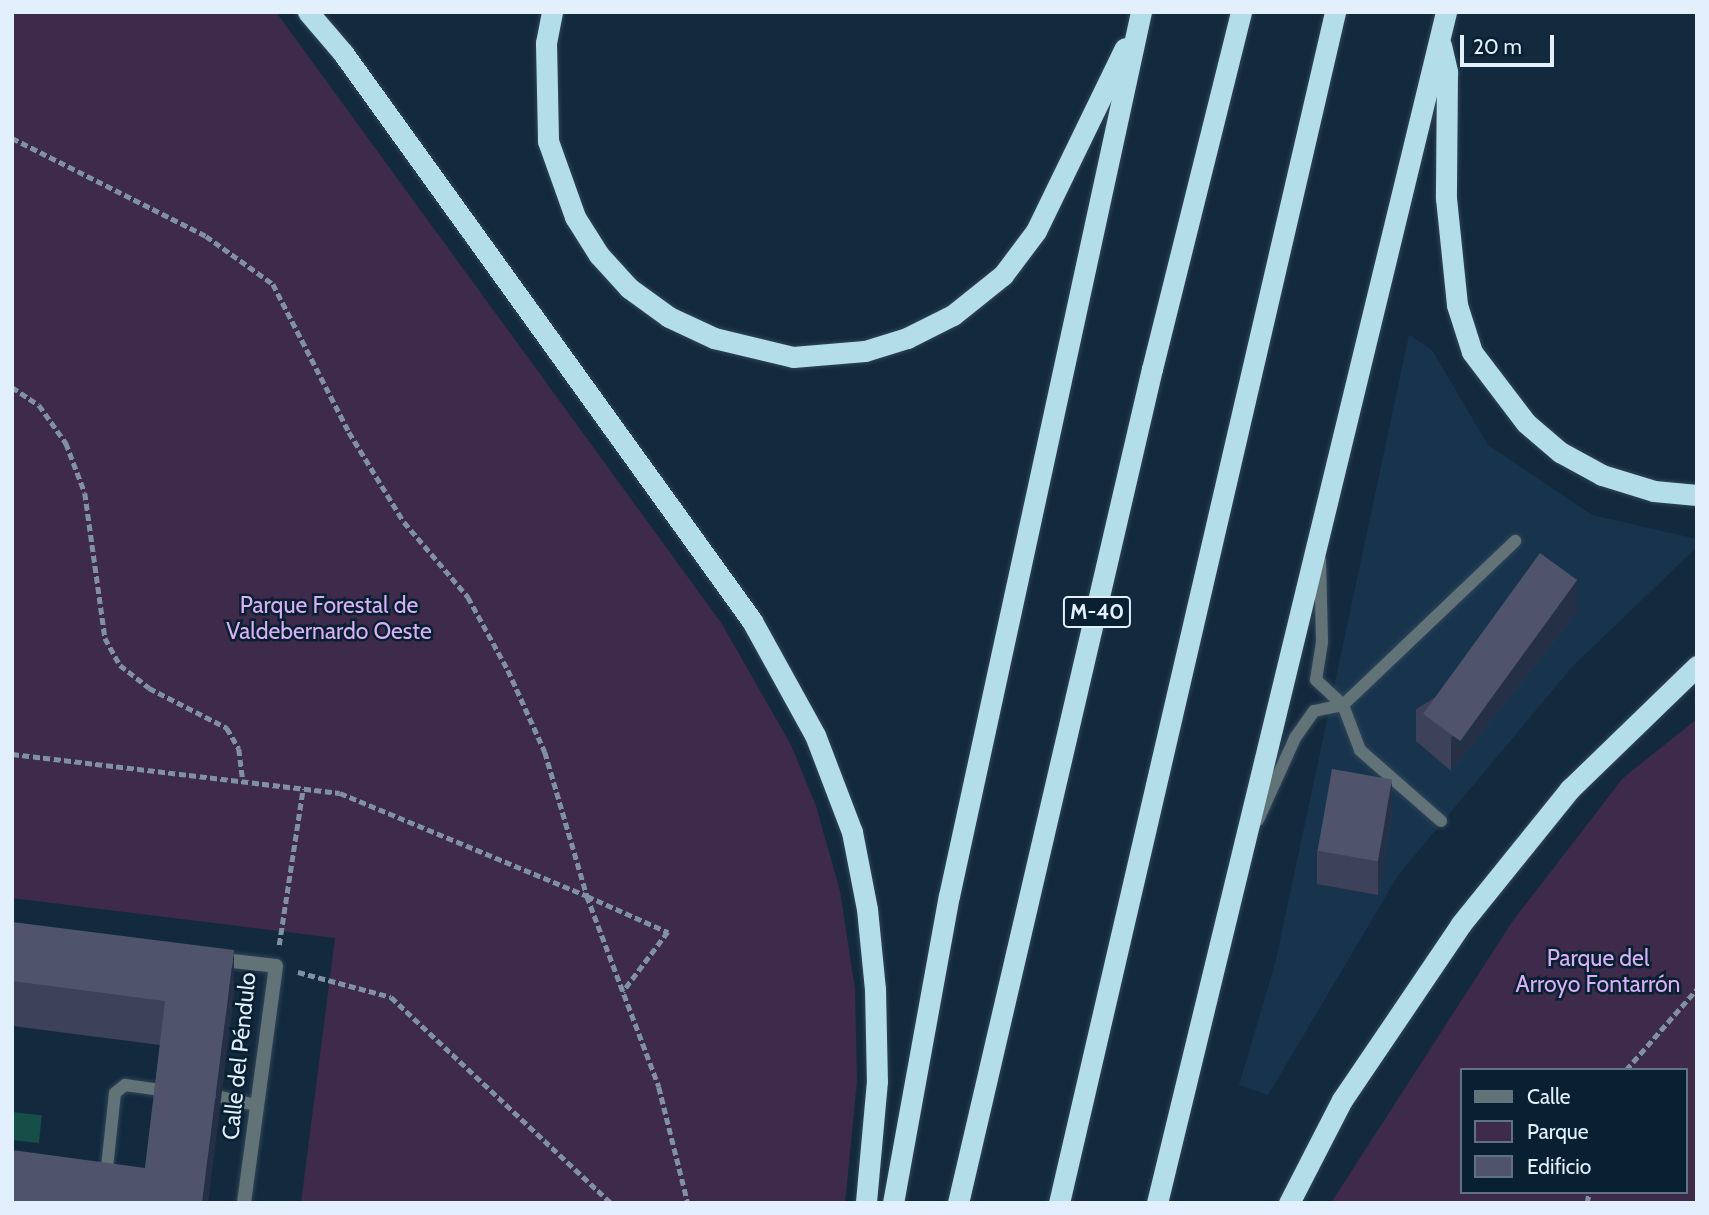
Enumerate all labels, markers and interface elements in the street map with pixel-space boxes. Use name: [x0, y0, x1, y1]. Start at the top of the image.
scale bar: [1464, 21, 1558, 65]
text: 20 m: [1473, 34, 1522, 59]
park label: Parque Forestal de Valdebernardo Oeste: [226, 591, 432, 645]
road number: M-40: [1062, 594, 1132, 630]
park label: Parque del Arroyo Fontarrón: [1516, 944, 1680, 998]
street label: Calle del Péndulo: [216, 971, 262, 1141]
legend: [1460, 1068, 1688, 1194]
text: Calle: [1527, 1084, 1571, 1109]
text: Parque: [1527, 1119, 1589, 1144]
text: Edificio: [1527, 1154, 1591, 1179]

